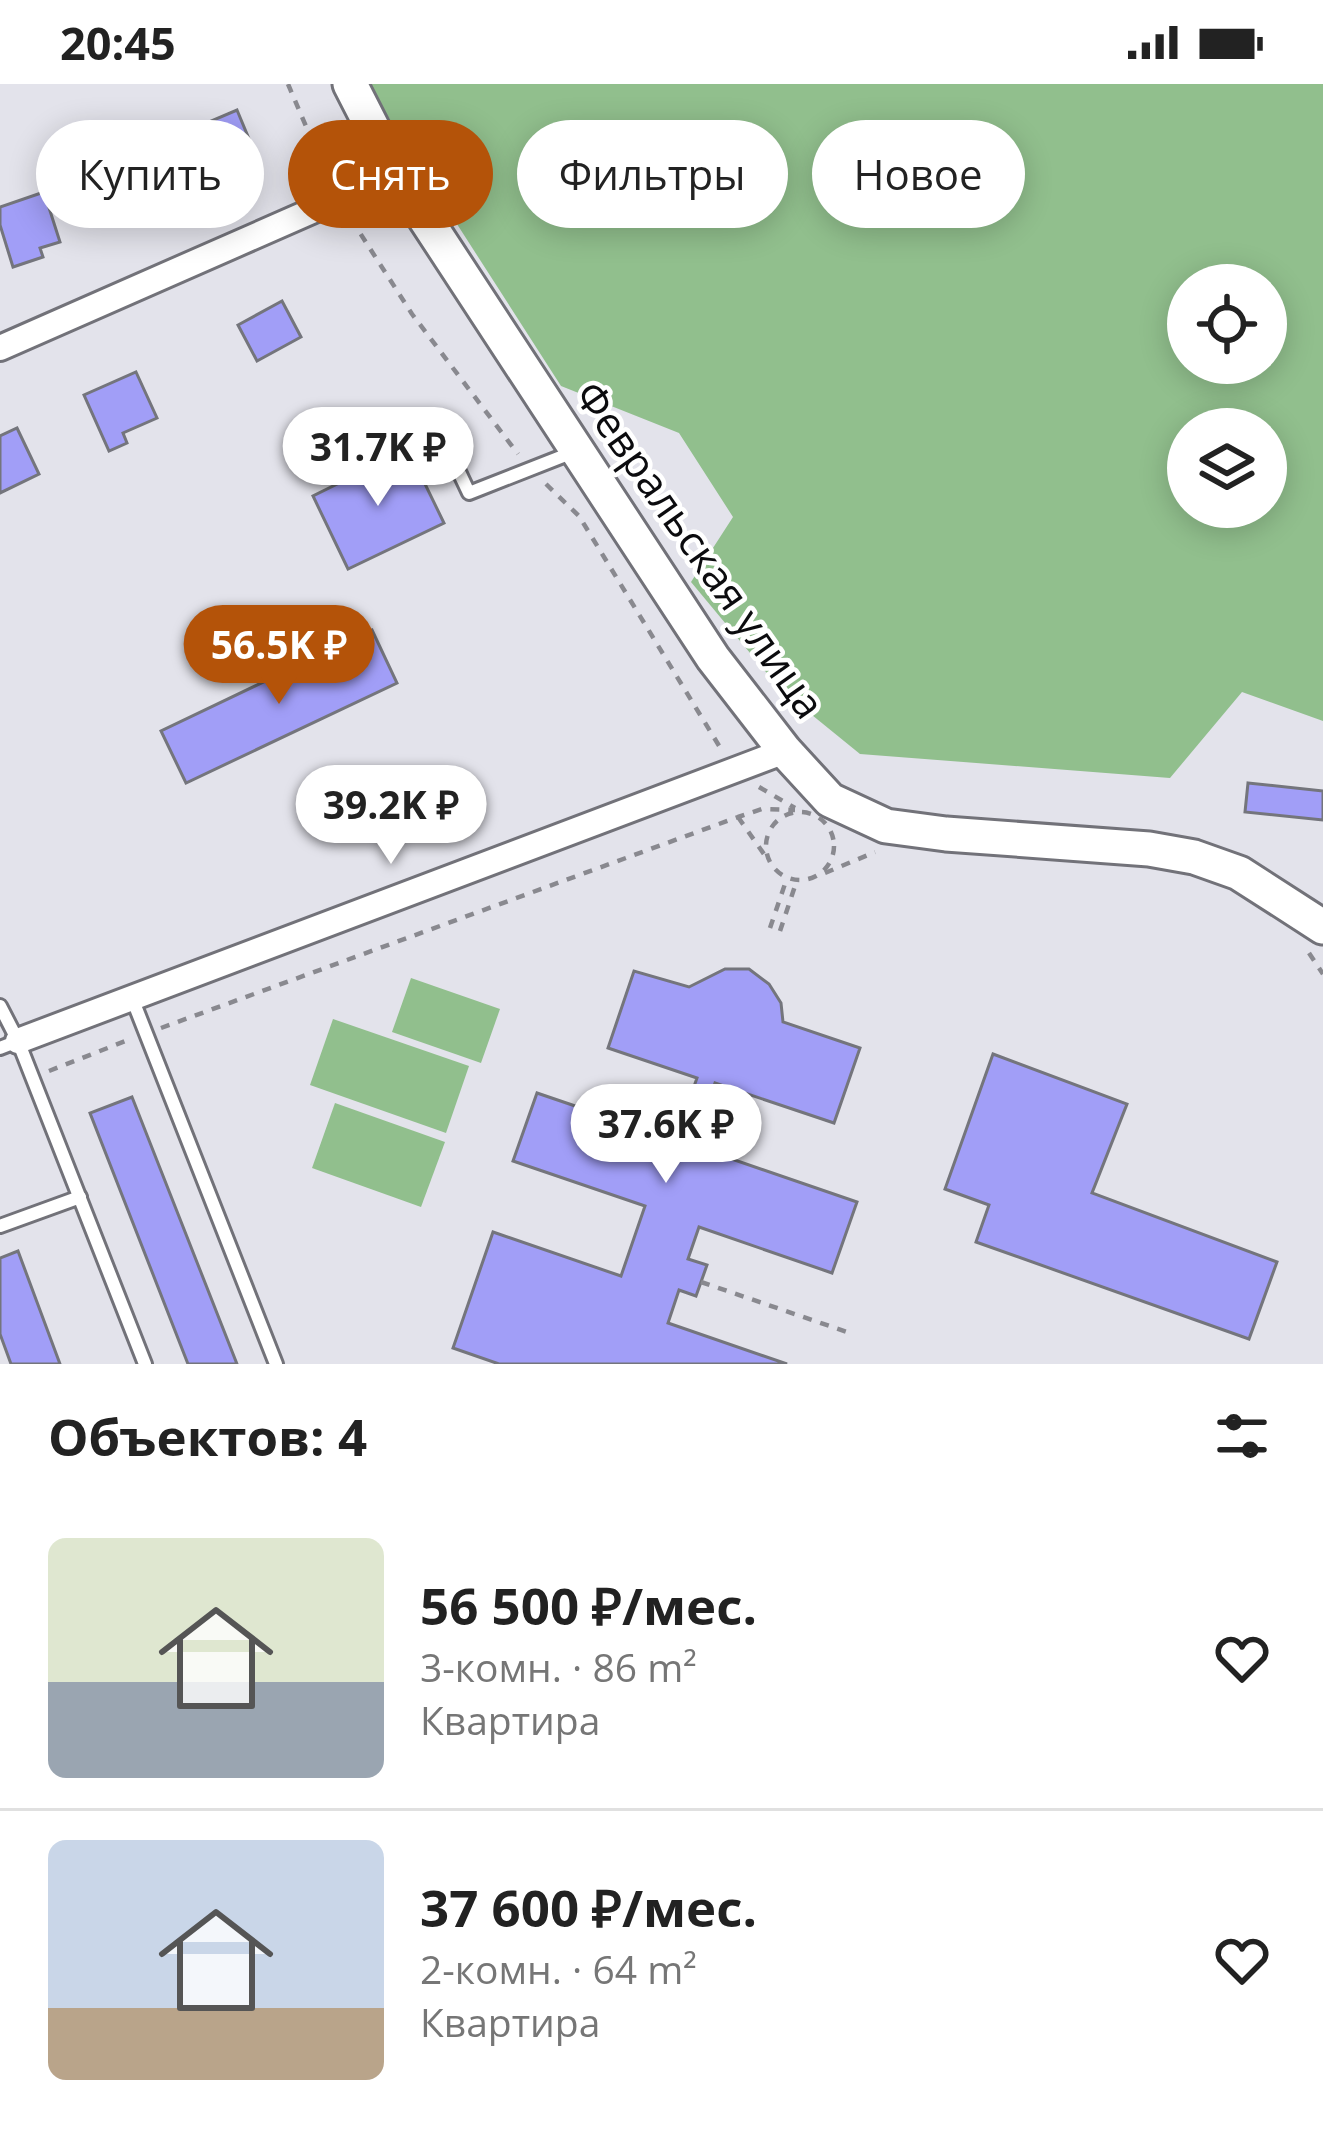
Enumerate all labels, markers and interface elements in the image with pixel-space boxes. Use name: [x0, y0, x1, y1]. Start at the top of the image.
text: 20:45: [60, 12, 176, 73]
chip: Купить: [36, 120, 264, 228]
chip: Снять: [288, 120, 493, 228]
chip: Фильтры: [517, 120, 788, 228]
chip: Новое: [812, 120, 1025, 228]
map controls: [1167, 264, 1287, 528]
button: locate: [1167, 264, 1287, 384]
street label: Февральская улица: [563, 369, 839, 729]
pin: 31.7K ₽: [267, 407, 489, 509]
button: layers: [1167, 408, 1287, 528]
text: 31.7K ₽: [310, 419, 446, 472]
pin: 56.5K ₽: [168, 605, 390, 707]
text: 56.5K ₽: [211, 617, 347, 670]
pin: 39.2K ₽: [280, 765, 502, 867]
text: 39.2K ₽: [323, 777, 459, 830]
pin: 37.6K ₽: [555, 1084, 777, 1186]
text: 37.6K ₽: [598, 1096, 734, 1149]
text: Объектов: 4: [48, 1401, 367, 1471]
icon: filters: [1209, 1403, 1275, 1469]
text: 56 500 ₽/мес.: [420, 1570, 757, 1640]
icon: home: [144, 1586, 288, 1730]
icon: heart: [1209, 1625, 1275, 1691]
text: 3-комн. · 86 m²: [420, 1640, 697, 1693]
text: Квартира: [420, 1693, 600, 1746]
text: 37 600 ₽/мес.: [420, 1872, 757, 1942]
icon: home: [144, 1888, 288, 2032]
icon: heart: [1209, 1927, 1275, 1993]
text: 2-комн. · 64 m²: [420, 1942, 697, 1995]
text: Квартира: [420, 1995, 600, 2048]

